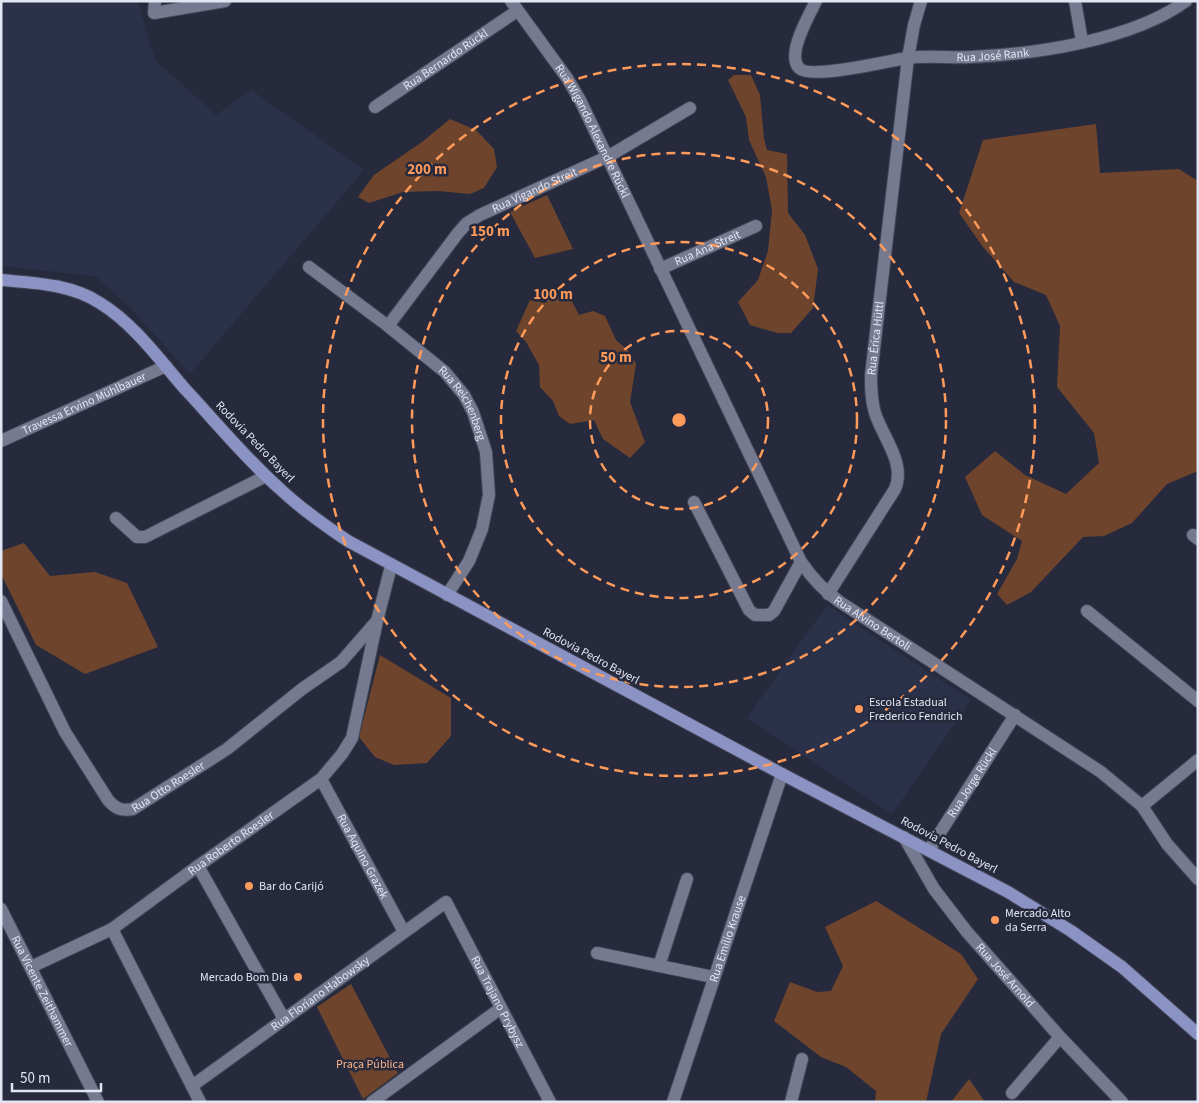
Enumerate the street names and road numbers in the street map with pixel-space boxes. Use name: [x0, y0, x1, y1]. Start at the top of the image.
street label: Rua Bernardo Rückl: [400, 25, 491, 94]
street label: Rua José Rank: [956, 44, 1030, 66]
street label: Rua Wigando Alexandre Rückl: [551, 60, 634, 201]
street label: Rua Vigando Streit: [489, 163, 580, 217]
street label: Rua Ana Streit: [672, 226, 743, 270]
street label: Rua Érica Hüttl: [863, 300, 888, 376]
street label: Rua Reichenberg: [435, 361, 490, 443]
street label: Travessa Ervino Mühlbauer: [19, 367, 149, 439]
street label: Rodovia Pedro Bayerl: [212, 398, 298, 486]
street label: Rua Alvino Bertoli: [830, 592, 915, 655]
street label: Rodovia Pedro Bayerl: [540, 623, 642, 689]
street label: Rua Jorge Rückl: [943, 744, 1001, 821]
street label: Rua Otto Roesler: [128, 756, 209, 816]
street label: Rua Roberto Roesler: [184, 806, 278, 879]
street label: Rua Aquino Grazek: [333, 811, 393, 902]
street label: Rodovia Pedro Bayerl: [898, 812, 1000, 878]
street label: Rua Emílio Krause: [705, 893, 750, 984]
street label: Rua Vicente Zeithammer: [7, 933, 78, 1051]
street label: Rua José Arnold: [972, 939, 1039, 1011]
street label: Rua Floriano Habowsky: [267, 952, 373, 1035]
street label: Rua Trajano Prybysz: [467, 953, 529, 1051]

